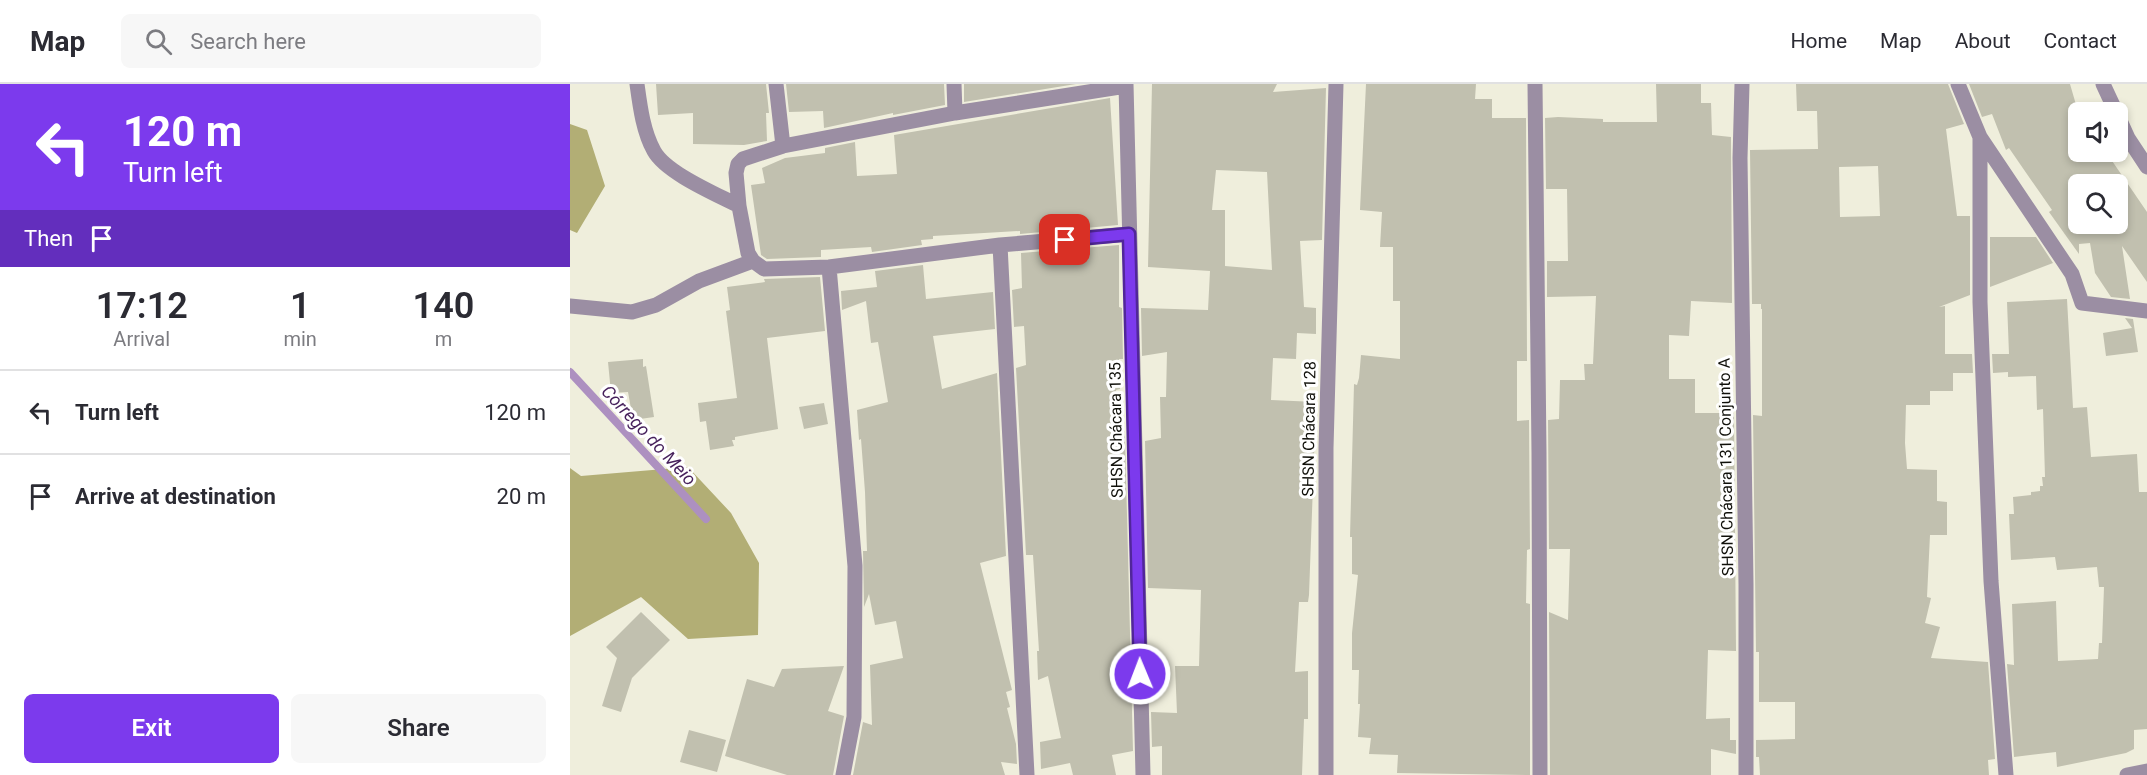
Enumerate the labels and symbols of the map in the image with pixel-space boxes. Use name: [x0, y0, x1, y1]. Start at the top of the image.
pin: [1039, 214, 1090, 265]
street label: SHSN Chácara 131 Conjunto A: [1715, 357, 1737, 576]
street label: SHSN Chácara 128: [1298, 361, 1320, 497]
street label: SHSN Chácara 135: [1105, 362, 1127, 498]
water label: Córrego do Meio: [597, 381, 701, 489]
position arrow: [1108, 642, 1172, 706]

